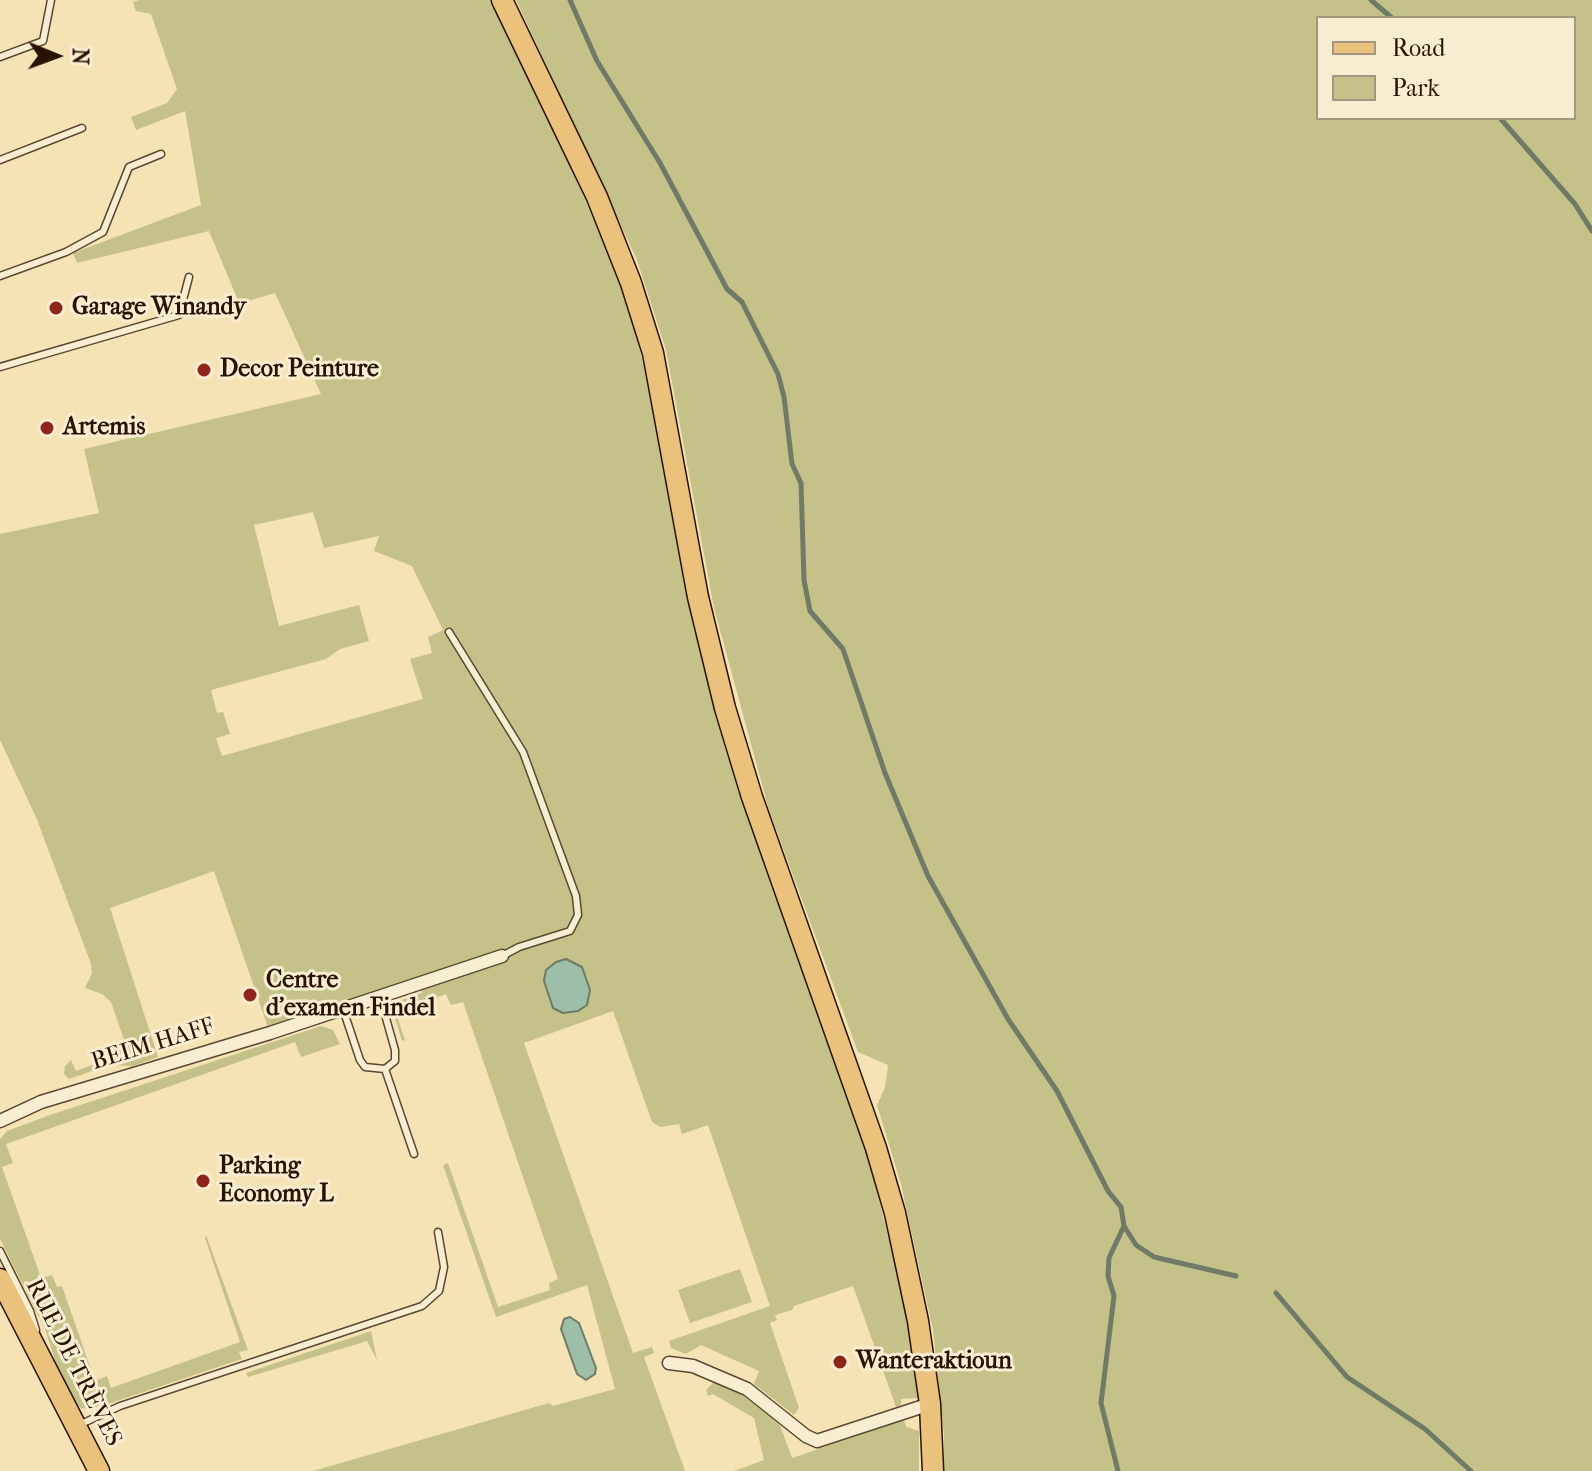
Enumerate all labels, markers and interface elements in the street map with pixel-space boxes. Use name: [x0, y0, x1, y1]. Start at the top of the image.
north arrow: [16, 16, 96, 96]
legend: [1316, 16, 1576, 120]
text: Road: [1392, 34, 1445, 62]
text: N: [67, 48, 93, 65]
text: Park: [1392, 74, 1440, 102]
place label: Garage Winandy: [72, 294, 246, 322]
marker: Garage Winandy: [47, 299, 65, 317]
place label: Decor Peinture: [220, 356, 379, 384]
marker: Decor Peinture: [195, 361, 213, 379]
place label: Artemis: [63, 414, 145, 442]
marker: Artemis: [38, 419, 56, 437]
place label: Centre d'examen Findel: [266, 967, 435, 1023]
marker: Centre d'examen Findel: [241, 986, 259, 1004]
street label: BEIM HAFF: [88, 1013, 218, 1077]
place label: Parking Economy L: [219, 1153, 334, 1209]
marker: Parking Economy L: [194, 1172, 212, 1190]
street label: RUE DE TRÈVES: [18, 1275, 128, 1451]
place label: Wanteraktioun: [856, 1348, 1012, 1376]
marker: Wanteraktioun: [831, 1353, 849, 1371]

